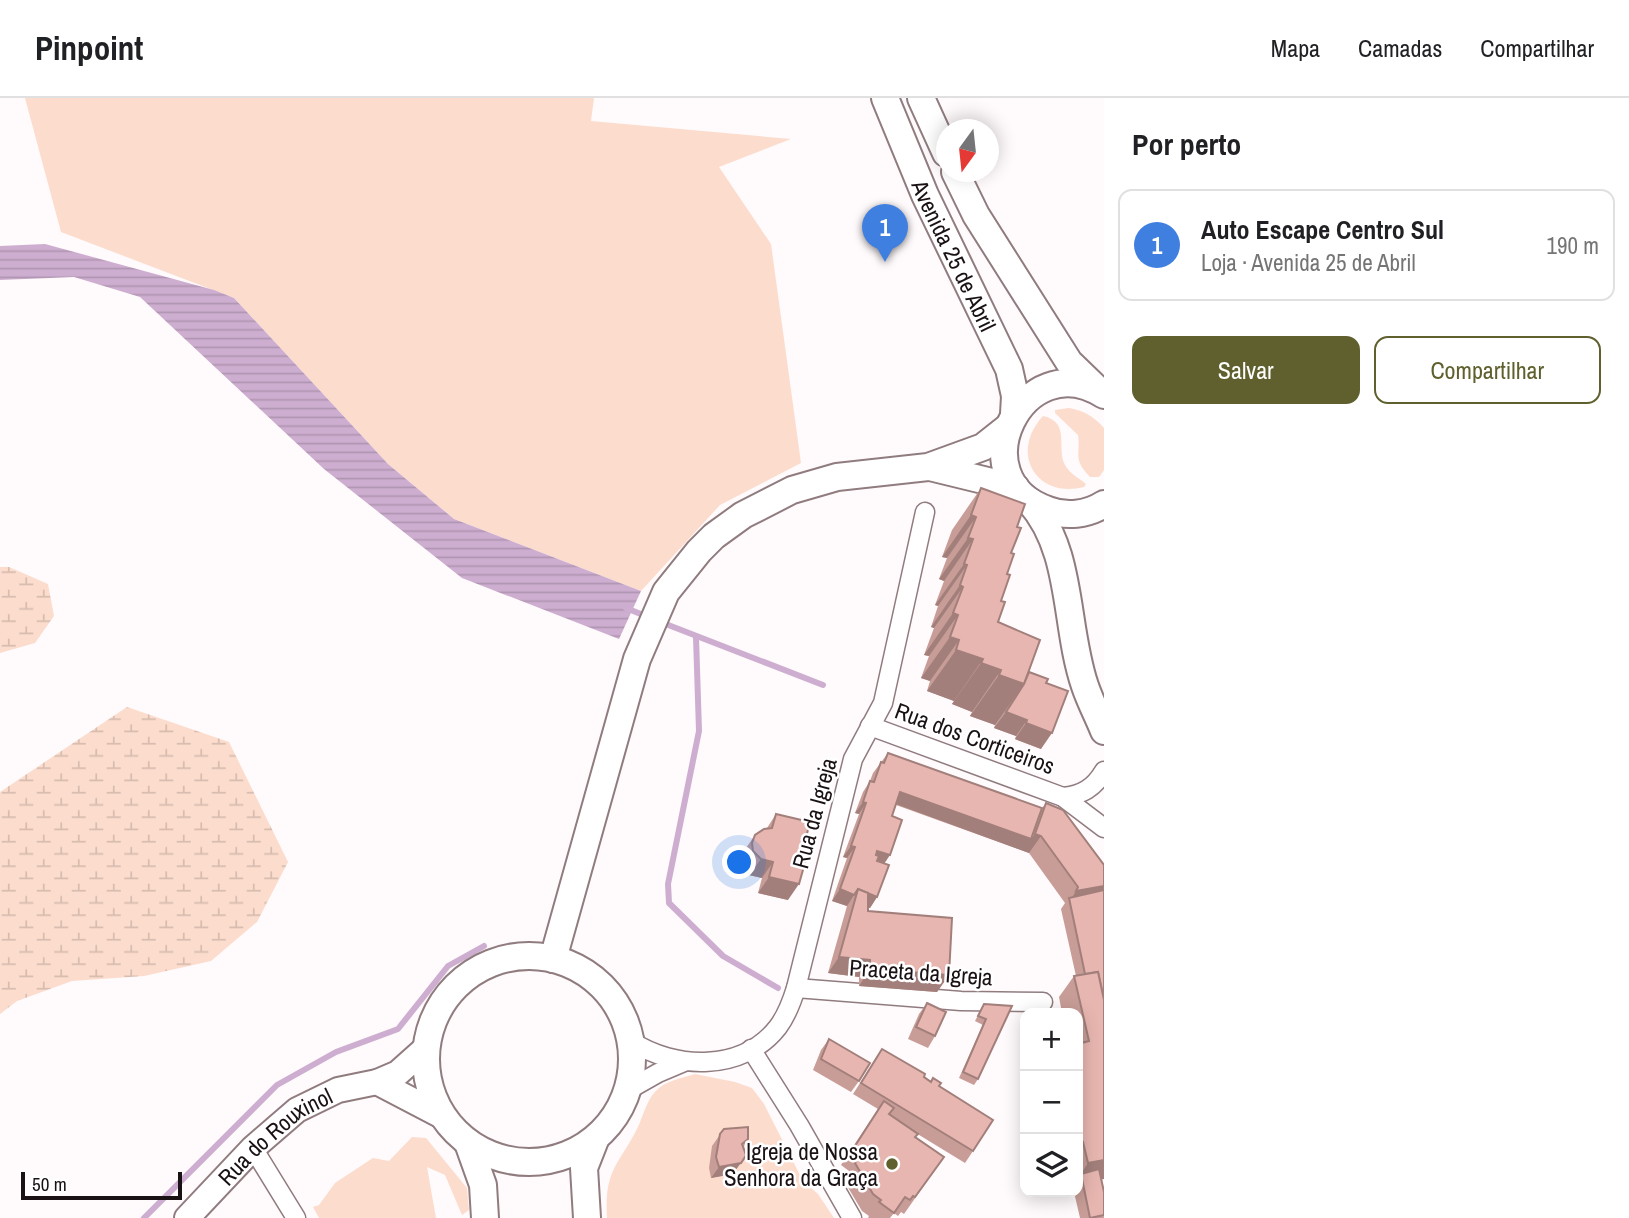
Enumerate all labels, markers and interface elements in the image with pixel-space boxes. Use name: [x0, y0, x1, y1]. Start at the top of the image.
text: Pinpoint: [35, 26, 143, 70]
text: Mapa: [1271, 32, 1320, 64]
text: Camadas: [1358, 32, 1442, 64]
text: Compartilhar: [1480, 32, 1594, 64]
north arrow: [936, 119, 999, 182]
text: Por perto: [1132, 124, 1241, 164]
street label: Avenida 25 de Abril: [905, 174, 1004, 336]
pin: 1: [862, 204, 908, 262]
text: Auto Escape Centro Sul: [1201, 212, 1444, 247]
text: 1: [1152, 230, 1162, 261]
text: 190 m: [1547, 230, 1599, 261]
text: Loja · Avenida 25 de Abril: [1201, 247, 1416, 278]
button: Salvar: [1132, 336, 1360, 404]
button: Compartilhar: [1374, 336, 1601, 404]
street label: Rua dos Corticeiros: [891, 695, 1059, 781]
street label: Rua da Igreja: [784, 754, 844, 872]
your location: [722, 845, 756, 879]
street label: Praceta da Igreja: [848, 952, 994, 993]
map controls: [1020, 1008, 1083, 1197]
button: +: [1020, 1008, 1083, 1071]
button: −: [1020, 1071, 1083, 1134]
street label: Rua do Rouxinol: [210, 1080, 337, 1192]
button: layers: [1020, 1134, 1083, 1197]
place label: Igreja de Nossa Senhora da Graça: [724, 1136, 879, 1193]
marker: Igreja de Nossa Senhora da Graça: [884, 1156, 900, 1172]
scale bar: [21, 1169, 182, 1201]
text: 50 m: [32, 1171, 67, 1197]

